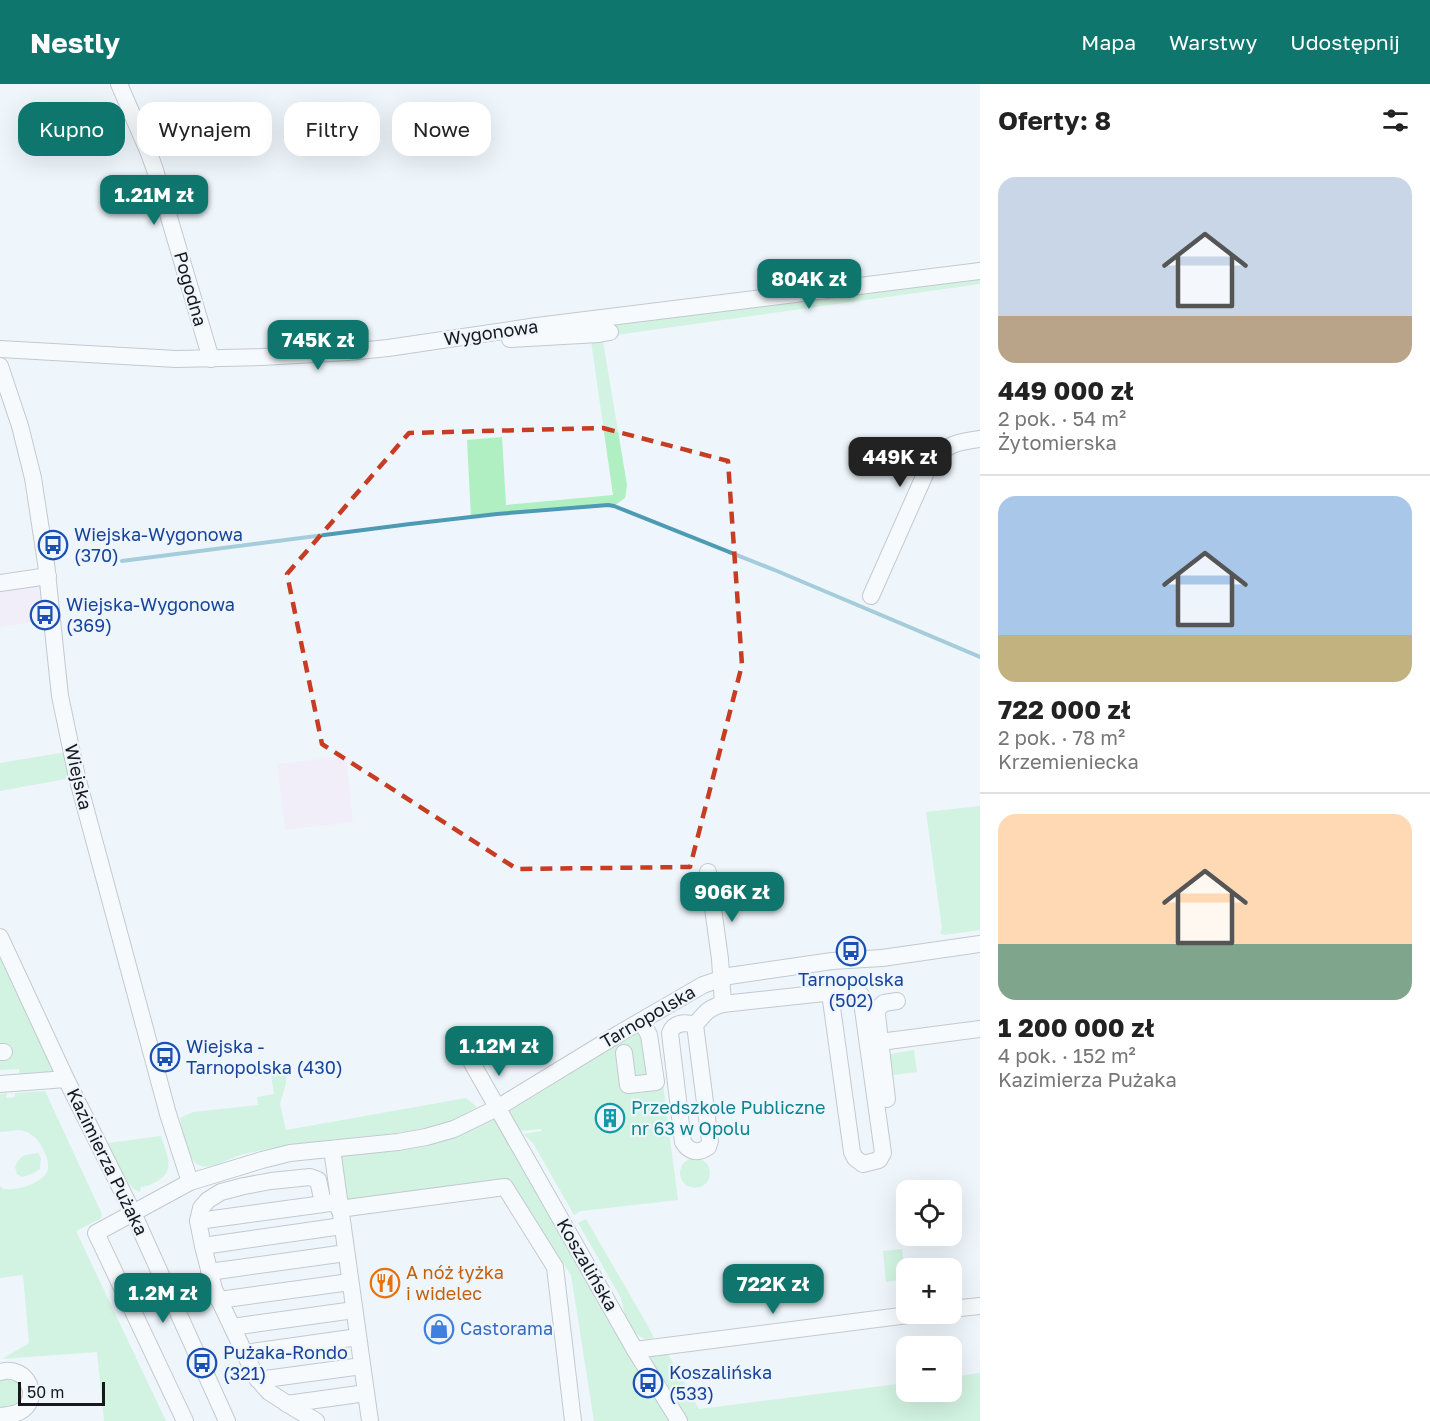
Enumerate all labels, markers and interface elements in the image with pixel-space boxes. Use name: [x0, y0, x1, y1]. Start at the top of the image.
text: Nestly: [30, 26, 120, 59]
text: Mapa: [1081, 29, 1136, 55]
text: Warstwy: [1169, 29, 1257, 55]
text: Udostępnij: [1290, 29, 1400, 55]
chip: Kupno: [18, 102, 125, 156]
chip: Wynajem: [137, 102, 272, 156]
chip: Filtry: [284, 102, 380, 156]
chip: Nowe: [392, 102, 491, 156]
icon: filters: [1379, 104, 1412, 137]
text: Oferty: 8: [998, 105, 1111, 136]
pin: 1.21M zł: [92, 175, 216, 226]
text: 1.21M zł: [114, 182, 194, 206]
icon: home: [1151, 216, 1259, 324]
street label: Pogodna: [170, 249, 212, 329]
pin: 804K zł: [754, 259, 864, 310]
text: 804K zł: [771, 266, 847, 290]
street label: Wygonowa: [442, 315, 539, 350]
pin: 745K zł: [263, 320, 373, 371]
text: 745K zł: [282, 327, 354, 351]
text: 449 000 zł: [998, 375, 1134, 406]
text: 2 pok. · 54 m²: [998, 406, 1126, 430]
text: Żytomierska: [998, 430, 1117, 454]
pin: 449K zł: [845, 437, 955, 488]
text: 449K zł: [863, 444, 937, 468]
place label: Wiejska-Wygonowa (370): [74, 523, 243, 566]
bus stop icon: Wiejska-Wygonowa (370): [37, 529, 69, 561]
icon: home: [1151, 535, 1259, 643]
place label: Wiejska-Wygonowa (369): [66, 593, 235, 636]
bus stop icon: Wiejska-Wygonowa (369): [29, 599, 61, 631]
text: 722 000 zł: [998, 694, 1131, 725]
text: 2 pok. · 78 m²: [998, 725, 1125, 749]
street label: Wiejska: [61, 742, 97, 812]
text: Krzemieniecka: [998, 749, 1139, 773]
icon: home: [1151, 853, 1259, 961]
pin: 906K zł: [677, 872, 787, 923]
text: 906K zł: [694, 879, 770, 903]
bus stop icon: Tarnopolska (502): [835, 935, 867, 967]
place label: Tarnopolska (502): [798, 968, 904, 1011]
street label: Tarnopolska: [596, 980, 699, 1052]
text: 1 200 000 zł: [998, 1012, 1154, 1043]
pin: 1.12M zł: [437, 1026, 561, 1077]
text: 1.12M zł: [459, 1033, 539, 1057]
place label: Wiejska - Tarnopolska (430): [186, 1035, 343, 1078]
bus stop icon: Wiejska - Tarnopolska (430): [149, 1041, 181, 1073]
text: 4 pok. · 152 m²: [998, 1043, 1136, 1067]
text: Kazimierza Pużaka: [998, 1067, 1177, 1091]
street label: Kazimierza Pużaka: [63, 1084, 153, 1239]
place label: Przedszkole Publiczne nr 63 w Opolu: [631, 1096, 825, 1139]
building icon: Przedszkole Publiczne nr 63 w Opolu: [594, 1102, 626, 1134]
map controls: [896, 1180, 962, 1402]
button: locate: [896, 1180, 962, 1246]
street label: Koszalińska: [553, 1214, 623, 1315]
button: +: [896, 1258, 962, 1324]
place label: A nóż łyżka i widelec: [406, 1261, 504, 1304]
pin: 722K zł: [718, 1264, 828, 1315]
restaurant icon: A nóż łyżka i widelec: [369, 1267, 401, 1299]
text: 722K zł: [737, 1271, 809, 1295]
pin: 1.2M zł: [108, 1273, 218, 1324]
text: 1.2M zł: [128, 1280, 198, 1304]
shop icon: Castorama: [423, 1313, 455, 1345]
place label: Castorama: [460, 1317, 553, 1339]
button: −: [896, 1336, 962, 1402]
place label: Pużaka-Rondo (321): [223, 1341, 348, 1384]
bus stop icon: Pużaka-Rondo (321): [186, 1347, 218, 1379]
place label: Koszalińska (533): [669, 1361, 772, 1404]
bus stop icon: Koszalińska (533): [632, 1367, 664, 1399]
scale bar: [18, 1379, 105, 1406]
text: 50 m: [27, 1382, 64, 1402]

